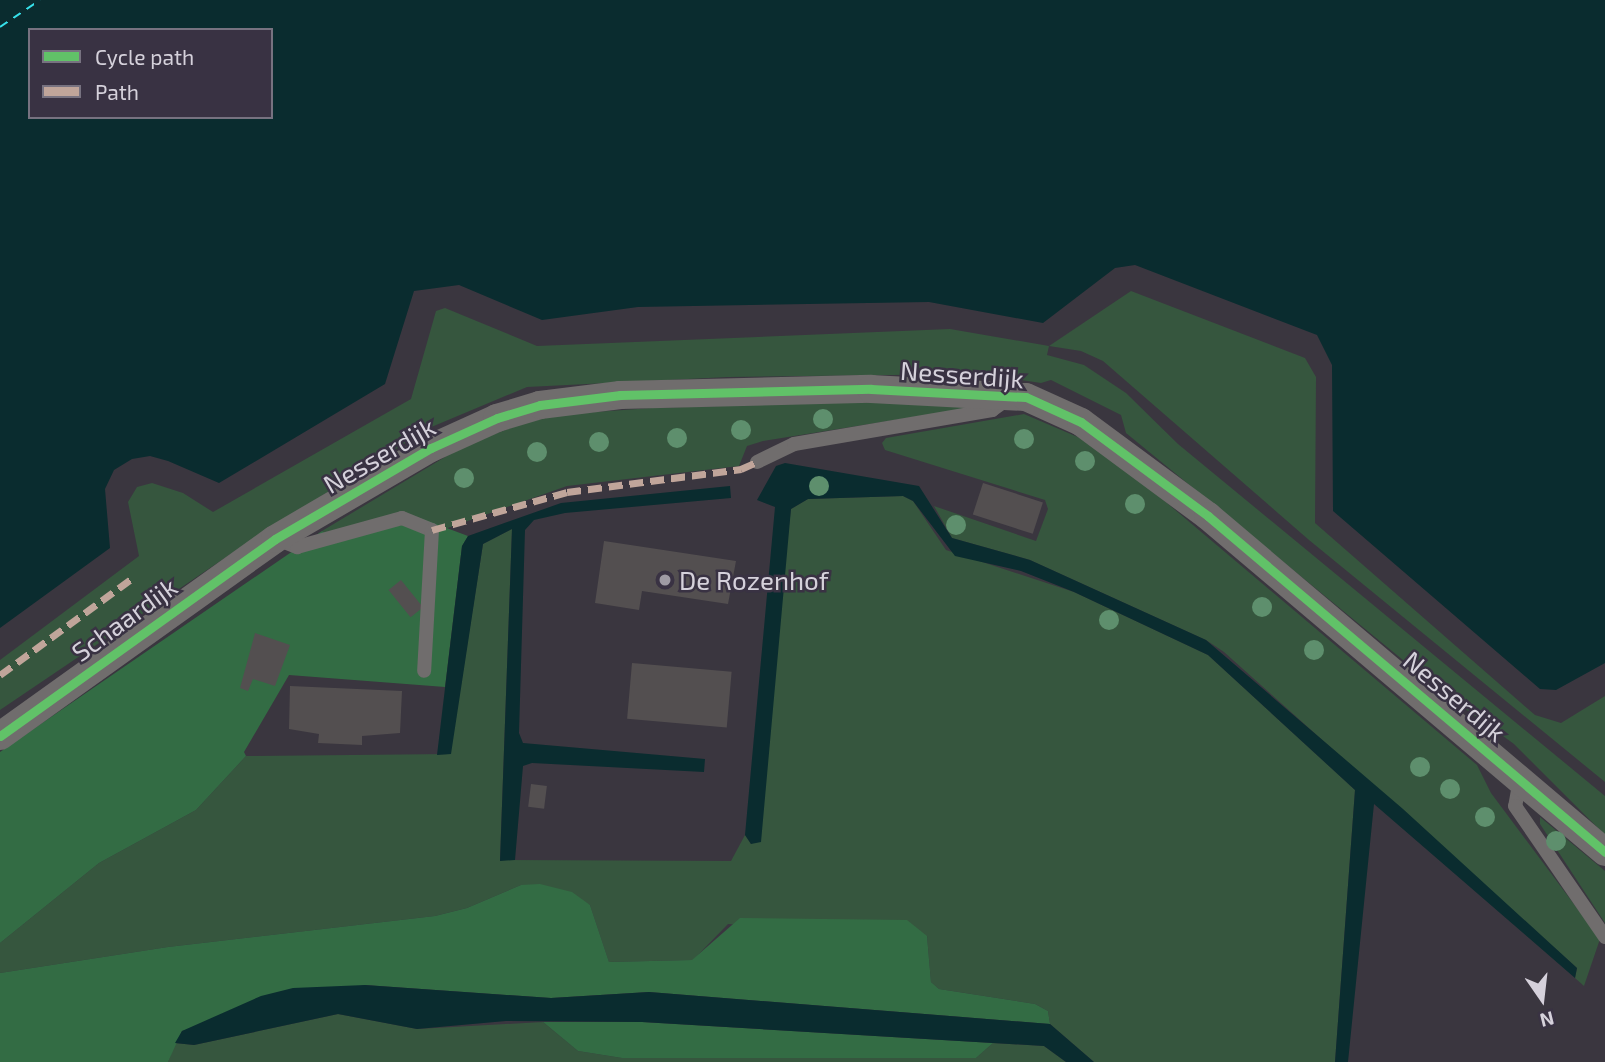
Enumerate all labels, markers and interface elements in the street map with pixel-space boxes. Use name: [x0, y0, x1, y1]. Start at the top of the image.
legend: [28, 28, 273, 119]
text: Cycle path: [95, 44, 194, 69]
text: Path: [95, 79, 139, 104]
street label: Nesserdijk: [899, 354, 1025, 394]
street label: Nesserdijk: [318, 411, 440, 499]
place label: De Rozenhof: [679, 564, 829, 596]
street label: Schaardijk: [65, 570, 183, 668]
marker: De Rozenhof: [657, 572, 673, 588]
street label: Nesserdijk: [1398, 644, 1512, 748]
north arrow: [1507, 964, 1577, 1034]
text: N: [1538, 1007, 1557, 1033]

